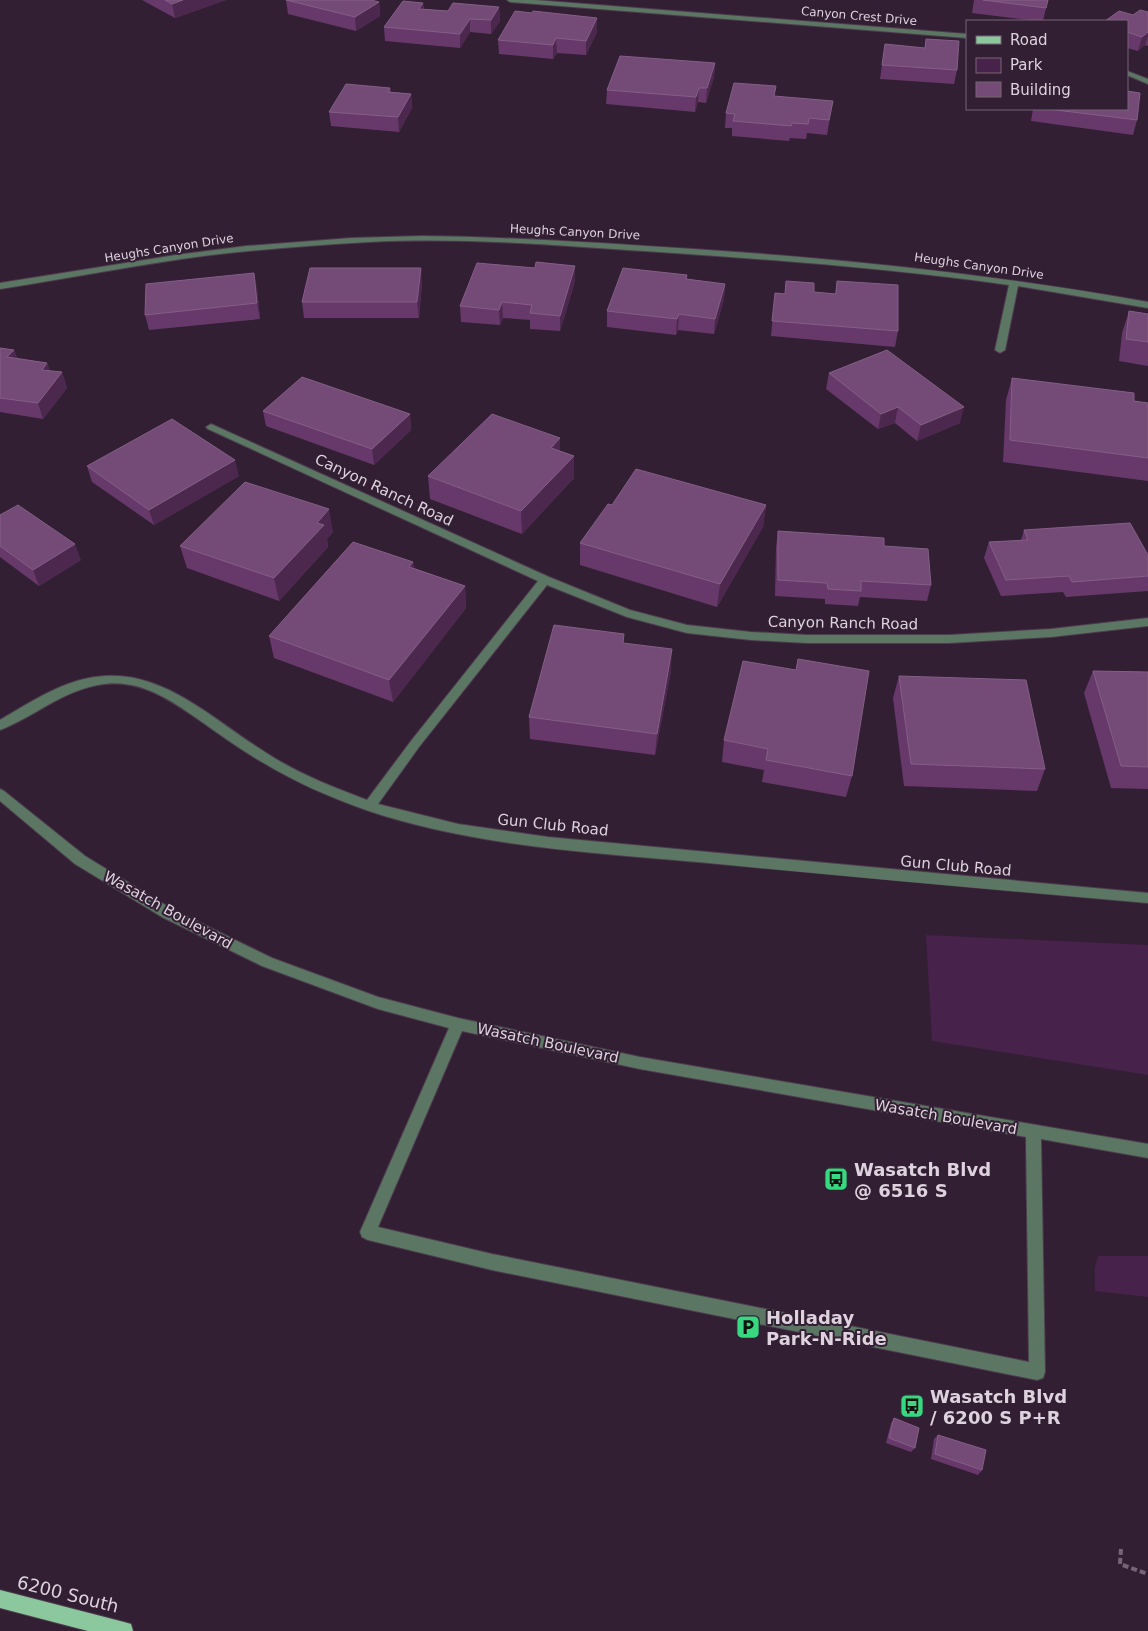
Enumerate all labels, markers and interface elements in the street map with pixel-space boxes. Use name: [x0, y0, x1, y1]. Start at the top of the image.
street label: Canyon Crest Drive: [800, 4, 918, 28]
legend: [966, 20, 1128, 110]
text: Road: [1010, 31, 1048, 49]
text: Park: [1010, 56, 1043, 74]
text: Building: [1010, 81, 1071, 99]
street label: Heughs Canyon Drive: [509, 222, 641, 242]
street label: Heughs Canyon Drive: [103, 231, 235, 265]
street label: Heughs Canyon Drive: [913, 250, 1045, 282]
street label: Canyon Ranch Road: [312, 450, 456, 530]
street label: Canyon Ranch Road: [768, 613, 918, 633]
street label: Gun Club Road: [497, 810, 609, 840]
street label: Gun Club Road: [900, 852, 1012, 880]
street label: Wasatch Boulevard: [101, 867, 235, 953]
street label: Wasatch Boulevard: [476, 1019, 620, 1067]
street label: Wasatch Boulevard: [873, 1096, 1019, 1138]
place label: Wasatch Blvd @ 6516 S: [854, 1159, 991, 1201]
bus stop icon: Wasatch Blvd @ 6516 S: [823, 1166, 849, 1192]
place label: Holladay Park-N-Ride: [766, 1307, 887, 1349]
parking icon: Holladay Park-N-Ride: [735, 1314, 761, 1340]
place label: Wasatch Blvd / 6200 S P+R: [930, 1386, 1067, 1428]
bus stop icon: Wasatch Blvd / 6200 S P+R: [899, 1393, 925, 1419]
street label: 6200 South: [15, 1571, 121, 1617]

